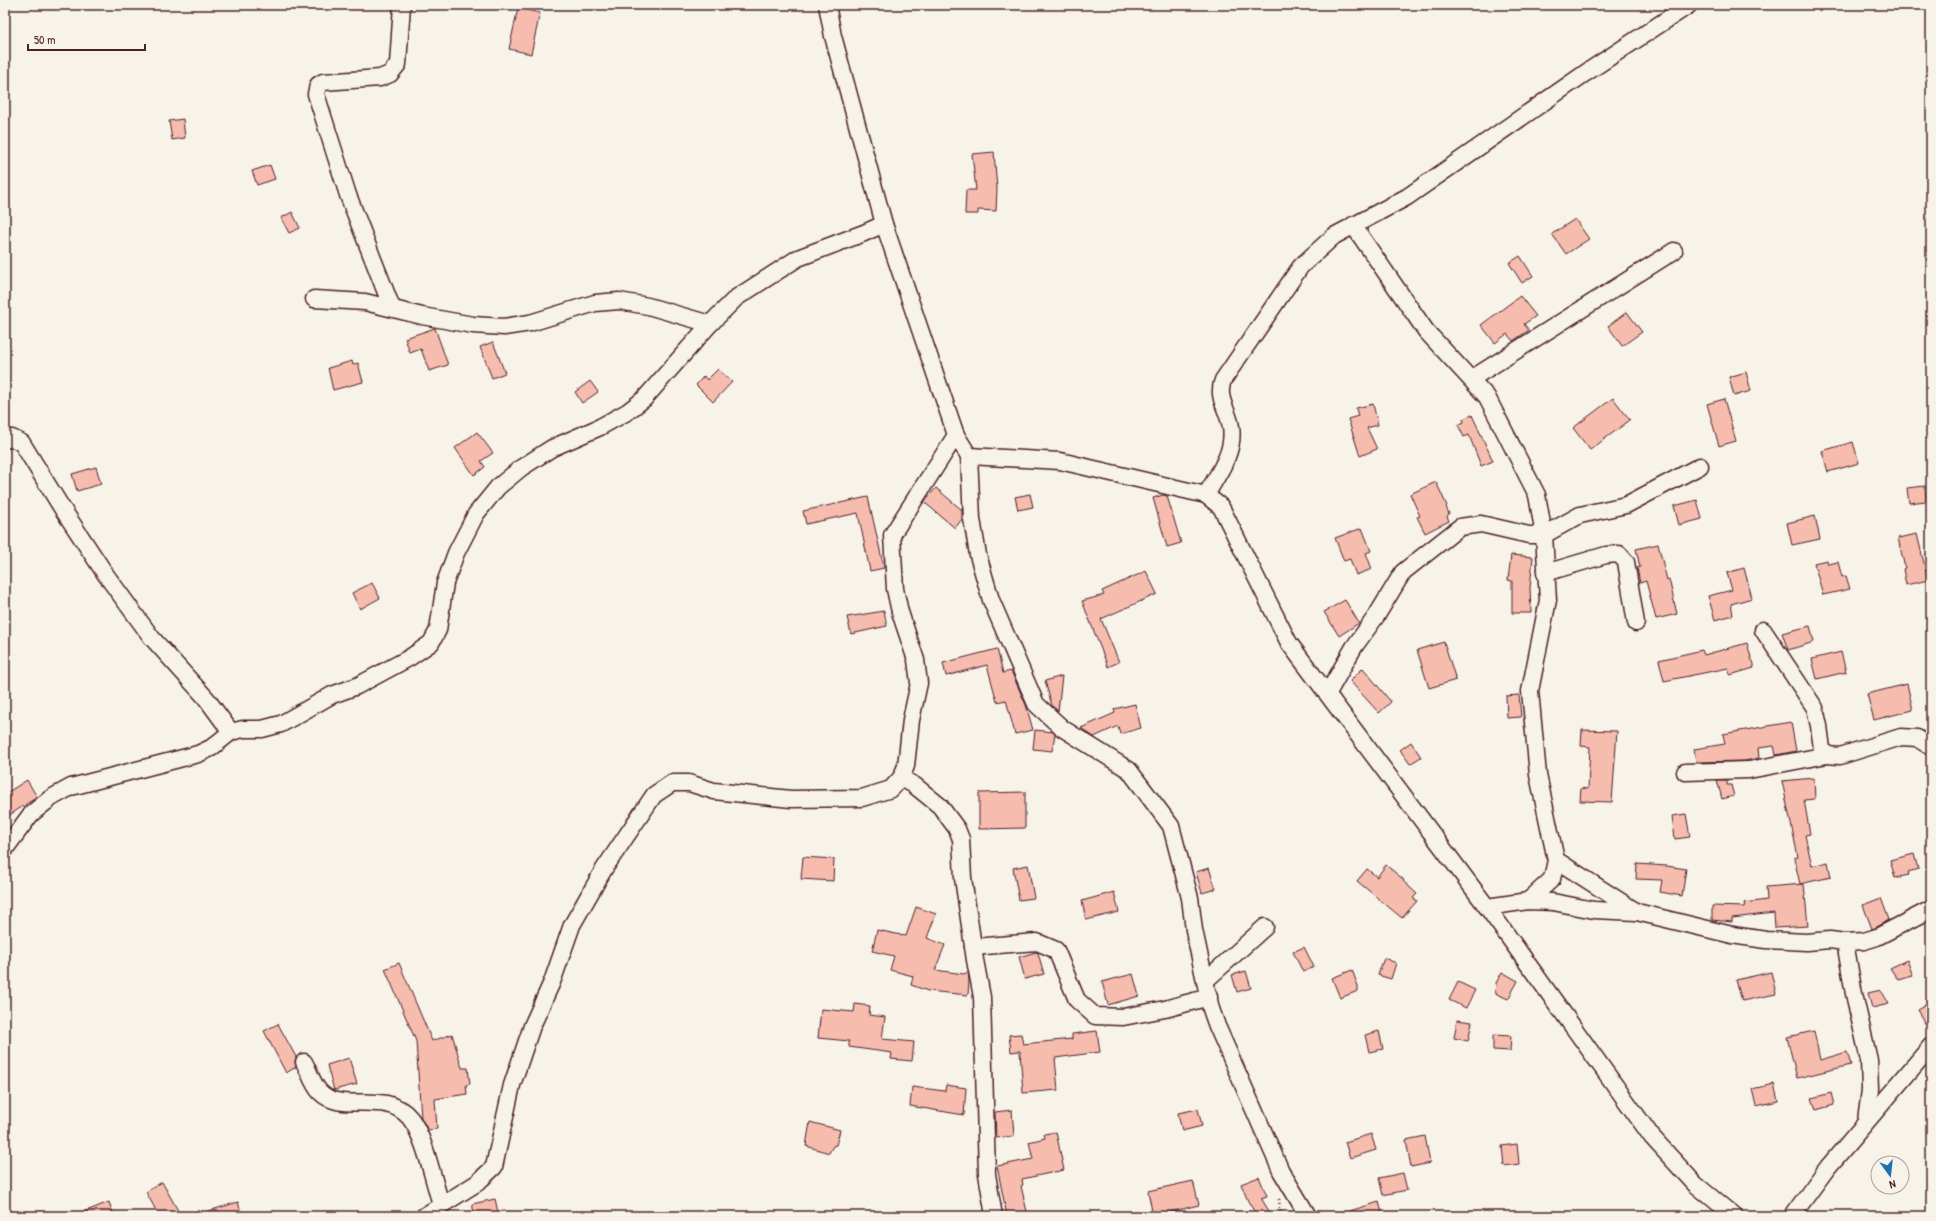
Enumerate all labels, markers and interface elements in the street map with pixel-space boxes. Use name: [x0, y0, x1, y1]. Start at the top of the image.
scale bar: [28, 26, 145, 52]
text: 50 m: [34, 31, 55, 48]
north arrow: [1870, 1155, 1910, 1195]
text: N: [1888, 1177, 1897, 1192]

